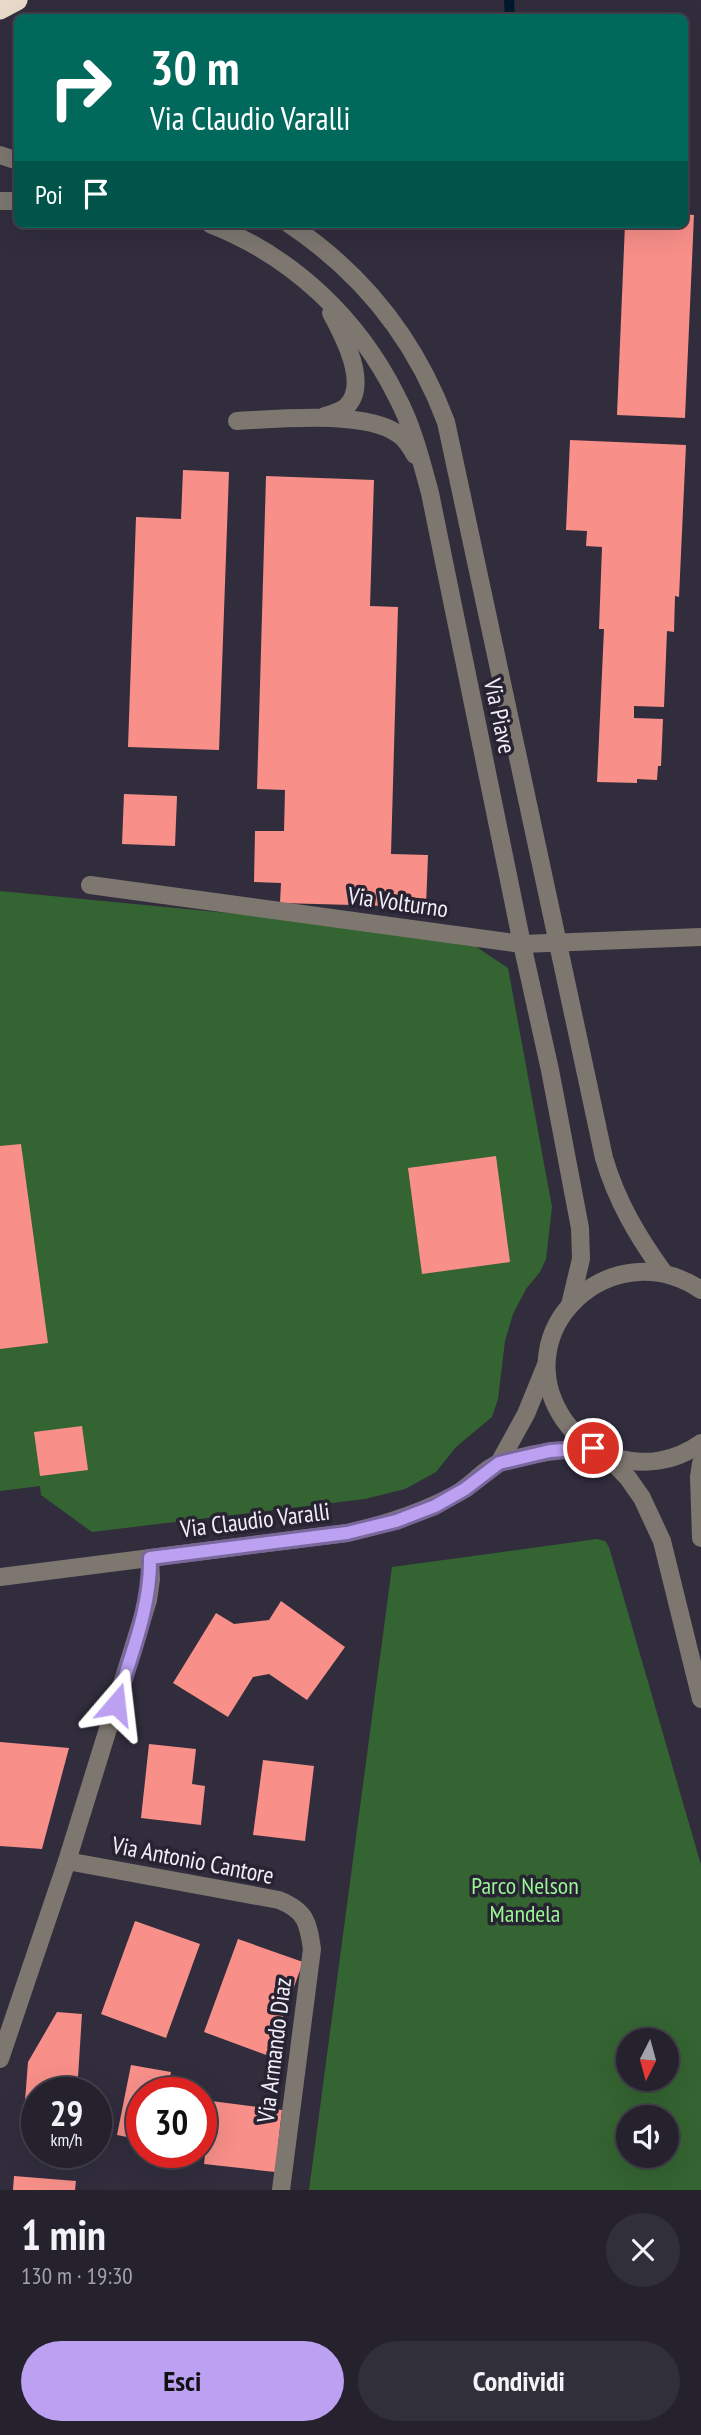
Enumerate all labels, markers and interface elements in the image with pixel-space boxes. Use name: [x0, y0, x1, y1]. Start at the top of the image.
text: 30 m: [150, 35, 239, 99]
icon: right: [35, 42, 126, 133]
text: Via Claudio Varalli: [150, 97, 351, 139]
icon: arrive: [77, 175, 115, 213]
text: Poi: [35, 178, 63, 211]
street label: Via Piave: [477, 675, 523, 756]
street label: Via Volturno: [345, 879, 450, 924]
pin: [563, 1418, 623, 1478]
icon: arrive: [574, 1429, 612, 1467]
street label: Via Claudio Varalli: [177, 1495, 332, 1545]
position arrow: [79, 1667, 153, 1741]
street label: Via Antonio Cantore: [108, 1829, 277, 1891]
park label: Parco Nelson Mandela: [471, 1870, 579, 1929]
street label: Via Armando Diaz: [250, 1976, 298, 2125]
north arrow: [616, 2028, 679, 2091]
map controls: [616, 2028, 679, 2168]
speed limit sign: 30: [126, 2077, 217, 2168]
text: 29: [50, 2090, 83, 2136]
button: sound: [616, 2105, 679, 2168]
text: km/h: [51, 2128, 82, 2151]
text: 1 min: [21, 2207, 106, 2262]
button: close: [606, 2213, 680, 2287]
text: 130 m · 19:30: [21, 2261, 133, 2290]
button: Esci: [21, 2341, 344, 2421]
button: Condividi: [358, 2341, 680, 2421]

